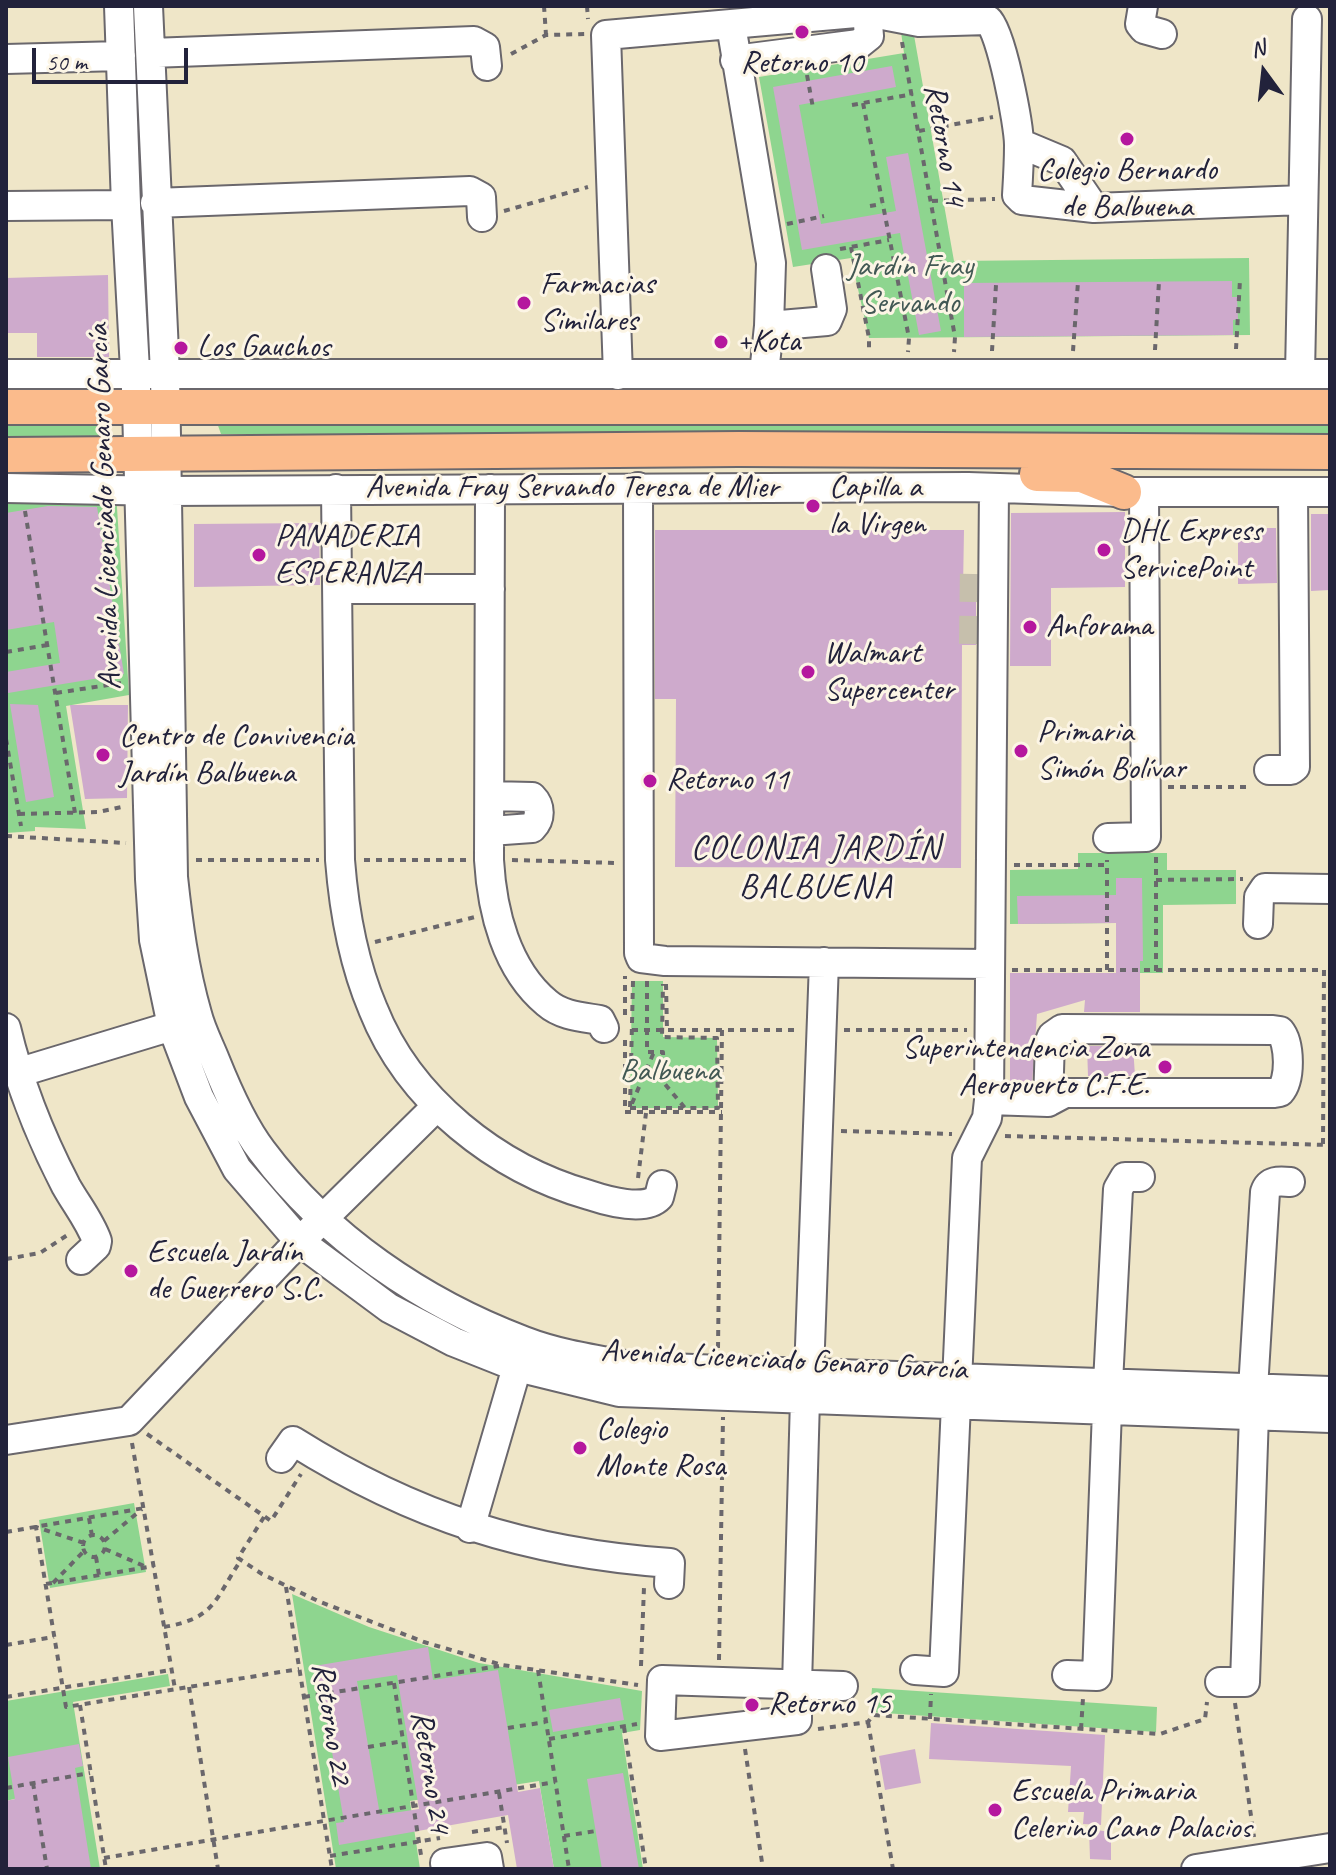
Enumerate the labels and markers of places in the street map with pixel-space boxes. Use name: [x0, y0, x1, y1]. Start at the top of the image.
marker: Retorno 10: [793, 23, 811, 41]
place label: Retorno 10: [741, 45, 863, 83]
marker: Colegio Bernardo de Balbuena: [1118, 130, 1136, 148]
place label: Colegio Bernardo de Balbuena: [1037, 152, 1217, 227]
place label: Farmacias Similares: [540, 266, 654, 341]
marker: Farmacias Similares: [515, 294, 533, 312]
place label: +Kota: [737, 323, 800, 361]
place label: Los Gauchos: [197, 329, 330, 367]
marker: +Kota: [712, 333, 730, 351]
marker: Los Gauchos: [172, 339, 190, 357]
place label: Capilla a la Virgen: [829, 469, 925, 544]
marker: Capilla a la Virgen: [804, 497, 822, 515]
place label: DHL Express ServicePoint: [1120, 513, 1262, 588]
place label: PANADERIA ESPERANZA: [275, 518, 421, 593]
marker: DHL Express ServicePoint: [1095, 541, 1113, 559]
marker: PANADERIA ESPERANZA: [250, 546, 268, 564]
place label: Anforama: [1046, 608, 1152, 646]
marker: Anforama: [1021, 618, 1039, 636]
place label: Walmart Supercenter: [824, 635, 954, 710]
marker: Walmart Supercenter: [799, 663, 817, 681]
place label: Primaria Simón Bolívar: [1037, 714, 1186, 789]
place label: Centro de Convivencia Jardín Balbuena: [119, 718, 354, 793]
marker: Primaria Simón Bolívar: [1012, 742, 1030, 760]
marker: Centro de Convivencia Jardín Balbuena: [94, 746, 112, 764]
place label: Retorno 11: [666, 762, 789, 800]
marker: Retorno 11: [641, 772, 659, 790]
place label: Superintendencia Zona Aeropuerto C.F.E.: [902, 1030, 1149, 1105]
marker: Superintendencia Zona Aeropuerto C.F.E.: [1156, 1058, 1174, 1076]
place label: Escuela Jardín de Guerrero S.C.: [147, 1234, 323, 1309]
marker: Escuela Jardín de Guerrero S.C.: [122, 1262, 140, 1280]
place label: Colegio Monte Rosa: [596, 1411, 725, 1486]
marker: Colegio Monte Rosa: [571, 1439, 589, 1457]
place label: Retorno 15: [768, 1686, 891, 1724]
marker: Retorno 15: [743, 1696, 761, 1714]
place label: Escuela Primaria Celerino Cano Palacios: [1011, 1773, 1251, 1848]
marker: Escuela Primaria Celerino Cano Palacios: [986, 1801, 1004, 1819]

